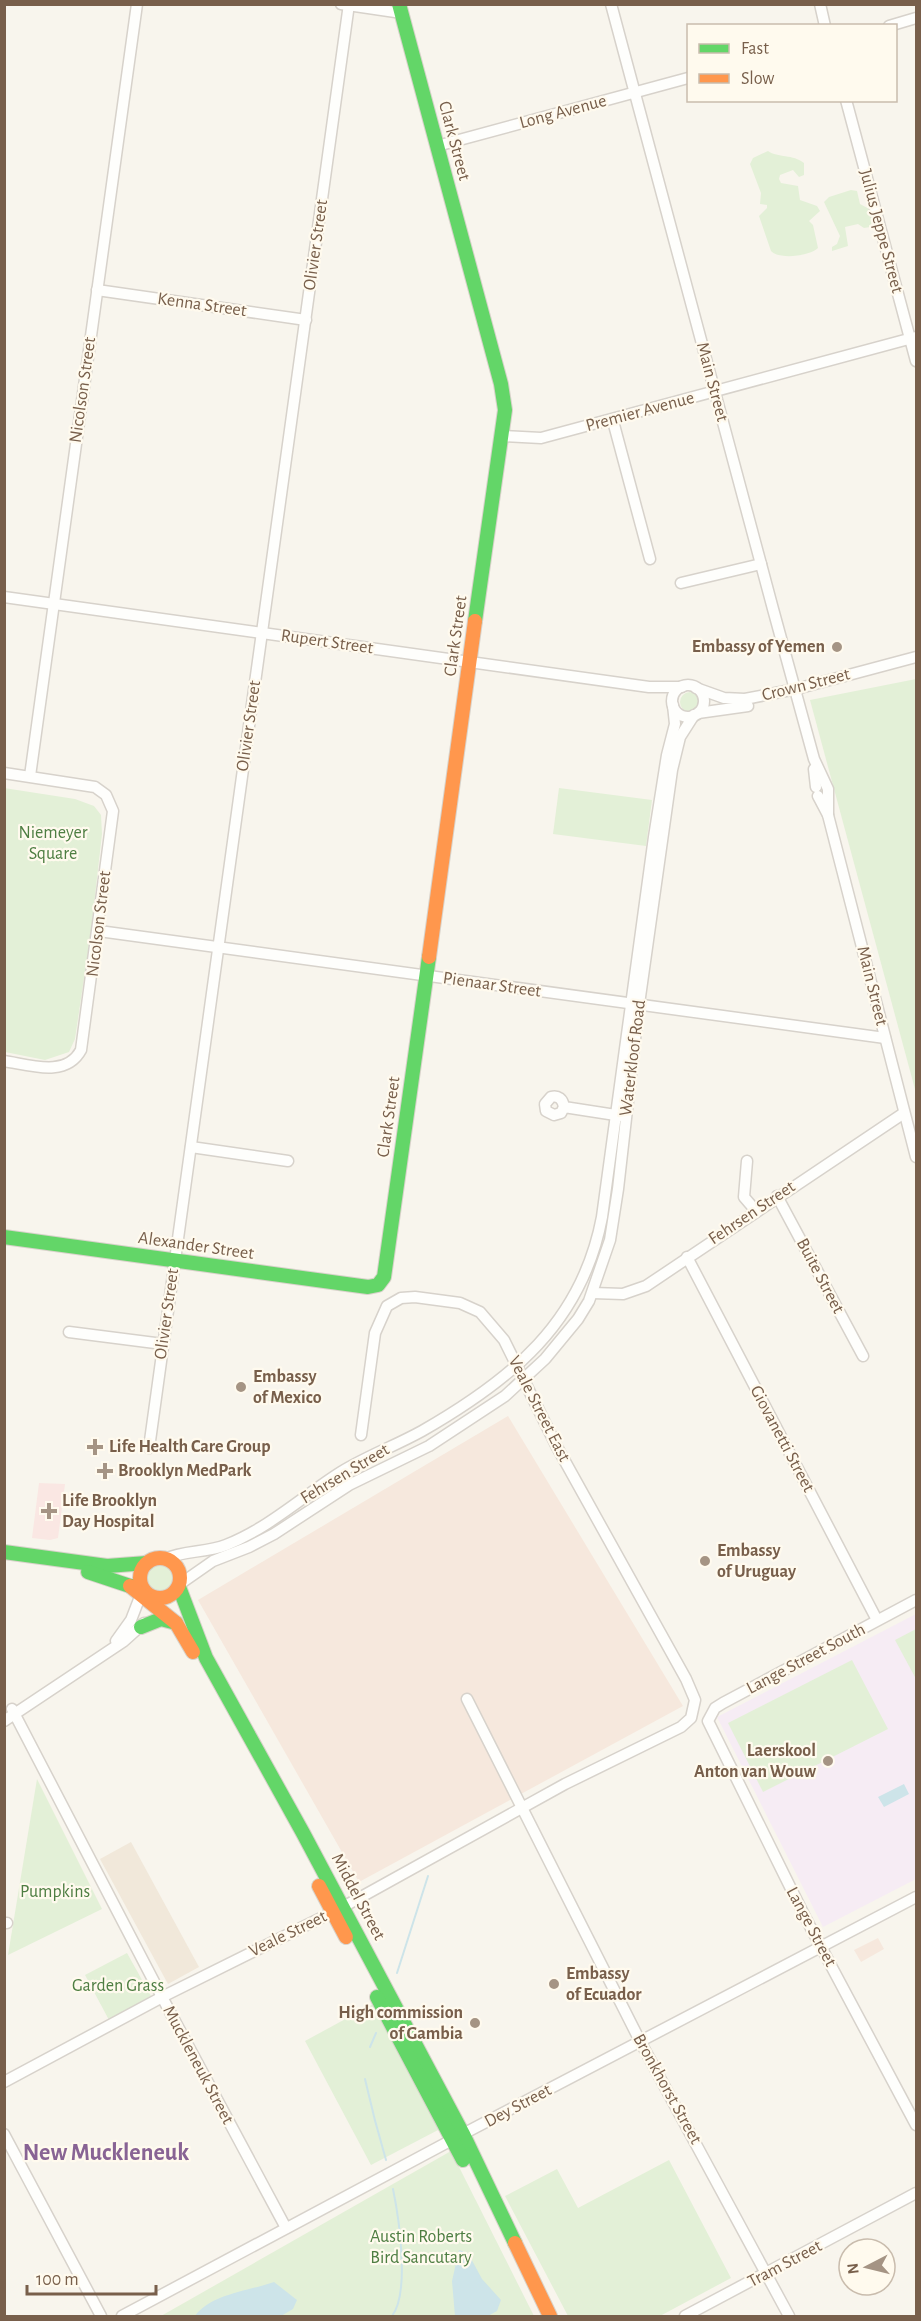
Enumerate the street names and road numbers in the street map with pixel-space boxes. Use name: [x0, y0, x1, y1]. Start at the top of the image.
street label: Long Avenue: [517, 92, 609, 132]
street label: Clark Street: [435, 99, 473, 183]
street label: Julius Jeppe Street: [856, 167, 906, 295]
street label: Olivier Street: [301, 198, 331, 292]
street label: Kenna Street: [156, 290, 248, 320]
street label: Nicolson Street: [67, 336, 99, 444]
street label: Main Street: [693, 340, 731, 424]
street label: Premier Avenue: [584, 389, 696, 435]
street label: Clark Street: [441, 594, 471, 678]
street label: Rupert Street: [280, 627, 375, 657]
street label: Crown Street: [760, 665, 852, 705]
street label: Olivier Street: [234, 679, 264, 773]
street label: Nicolson Street: [84, 870, 114, 978]
street label: Main Street: [853, 944, 891, 1028]
street label: Pienaar Street: [442, 969, 542, 1001]
street label: Waterkloof Road: [617, 999, 649, 1117]
street label: Clark Street: [374, 1075, 404, 1159]
street label: Fehrsen Street: [705, 1177, 799, 1248]
street label: Alexander Street: [137, 1229, 255, 1263]
street label: Buite Street: [793, 1235, 847, 1317]
street label: Olivier Street: [152, 1267, 182, 1361]
street label: Veale Street East: [505, 1353, 573, 1465]
street label: Giovanetti Street: [746, 1383, 818, 1496]
street label: Fehrsen Street: [297, 1440, 393, 1507]
street label: Lange Street South: [744, 1620, 868, 1698]
street label: Middel Street: [328, 1851, 388, 1944]
street label: Lange Street: [783, 1884, 840, 1970]
street label: Veale Street: [246, 1907, 330, 1961]
street label: Muckleneuk Street: [159, 2003, 237, 2127]
street label: Bronkhorst Street: [629, 2031, 705, 2147]
street label: Dey Street: [482, 2081, 555, 2131]
street label: Tram Street: [745, 2237, 825, 2291]

